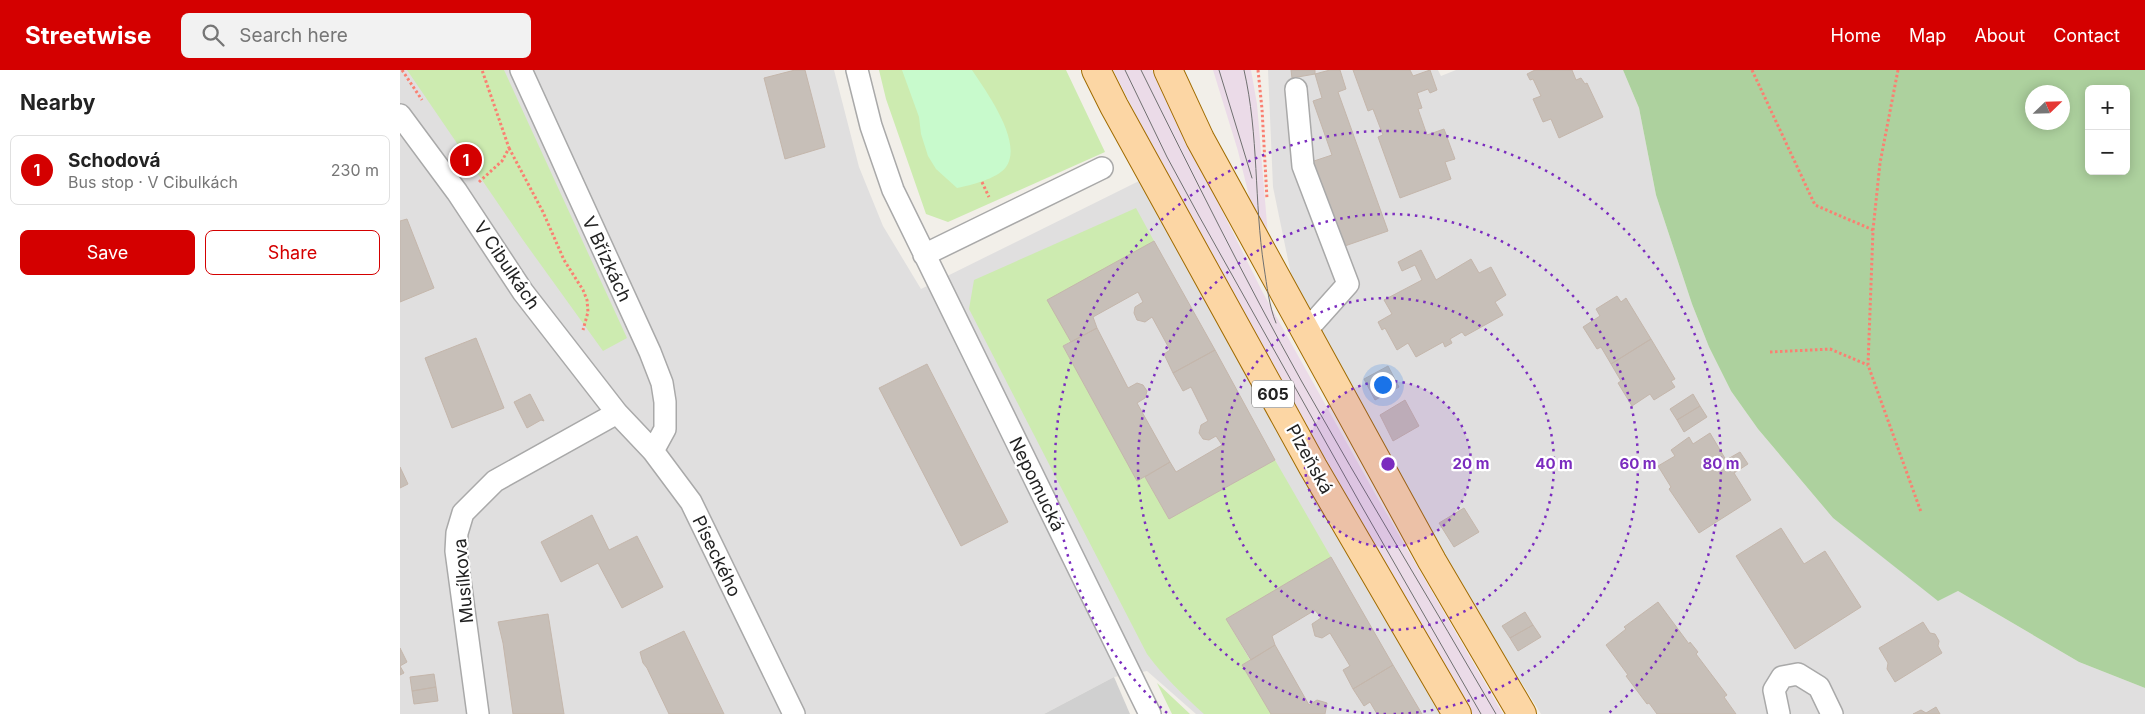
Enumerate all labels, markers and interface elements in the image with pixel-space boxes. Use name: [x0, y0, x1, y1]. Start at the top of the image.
search box: [181, 13, 531, 58]
text: Streetwise: [25, 21, 151, 50]
icon: search: [199, 21, 227, 49]
text: Search here: [239, 24, 348, 47]
text: Home: [1831, 25, 1881, 46]
text: Map: [1909, 25, 1946, 46]
text: About: [1974, 25, 2025, 46]
text: Contact: [2053, 25, 2120, 46]
north arrow: [2025, 85, 2070, 130]
map controls: [2085, 85, 2130, 175]
button: +: [2085, 85, 2130, 130]
text: Nearby: [20, 90, 95, 115]
button: −: [2085, 130, 2130, 175]
pin: 1: [450, 141, 482, 179]
text: Schodová: [68, 149, 161, 172]
text: 1: [34, 160, 40, 180]
text: 230 m: [331, 160, 379, 180]
text: Bus stop · V Cibulkách: [68, 172, 238, 192]
street label: V Břízkách: [578, 213, 636, 305]
street label: V Cibulkách: [470, 217, 544, 313]
button: Save: [20, 230, 195, 275]
button: Share: [205, 230, 380, 275]
your location: [1370, 372, 1396, 398]
road number: 605: [1252, 380, 1294, 408]
street label: Plzeňská: [1282, 421, 1338, 497]
street label: Nepomucká: [1005, 433, 1069, 535]
text: 20 m: [1453, 454, 1489, 473]
text: 40 m: [1535, 454, 1573, 473]
text: 60 m: [1619, 454, 1657, 473]
text: 80 m: [1702, 454, 1740, 473]
centre of rings: [1379, 455, 1397, 473]
street label: Píseckého: [688, 512, 746, 600]
street label: Musílkova: [449, 538, 477, 624]

